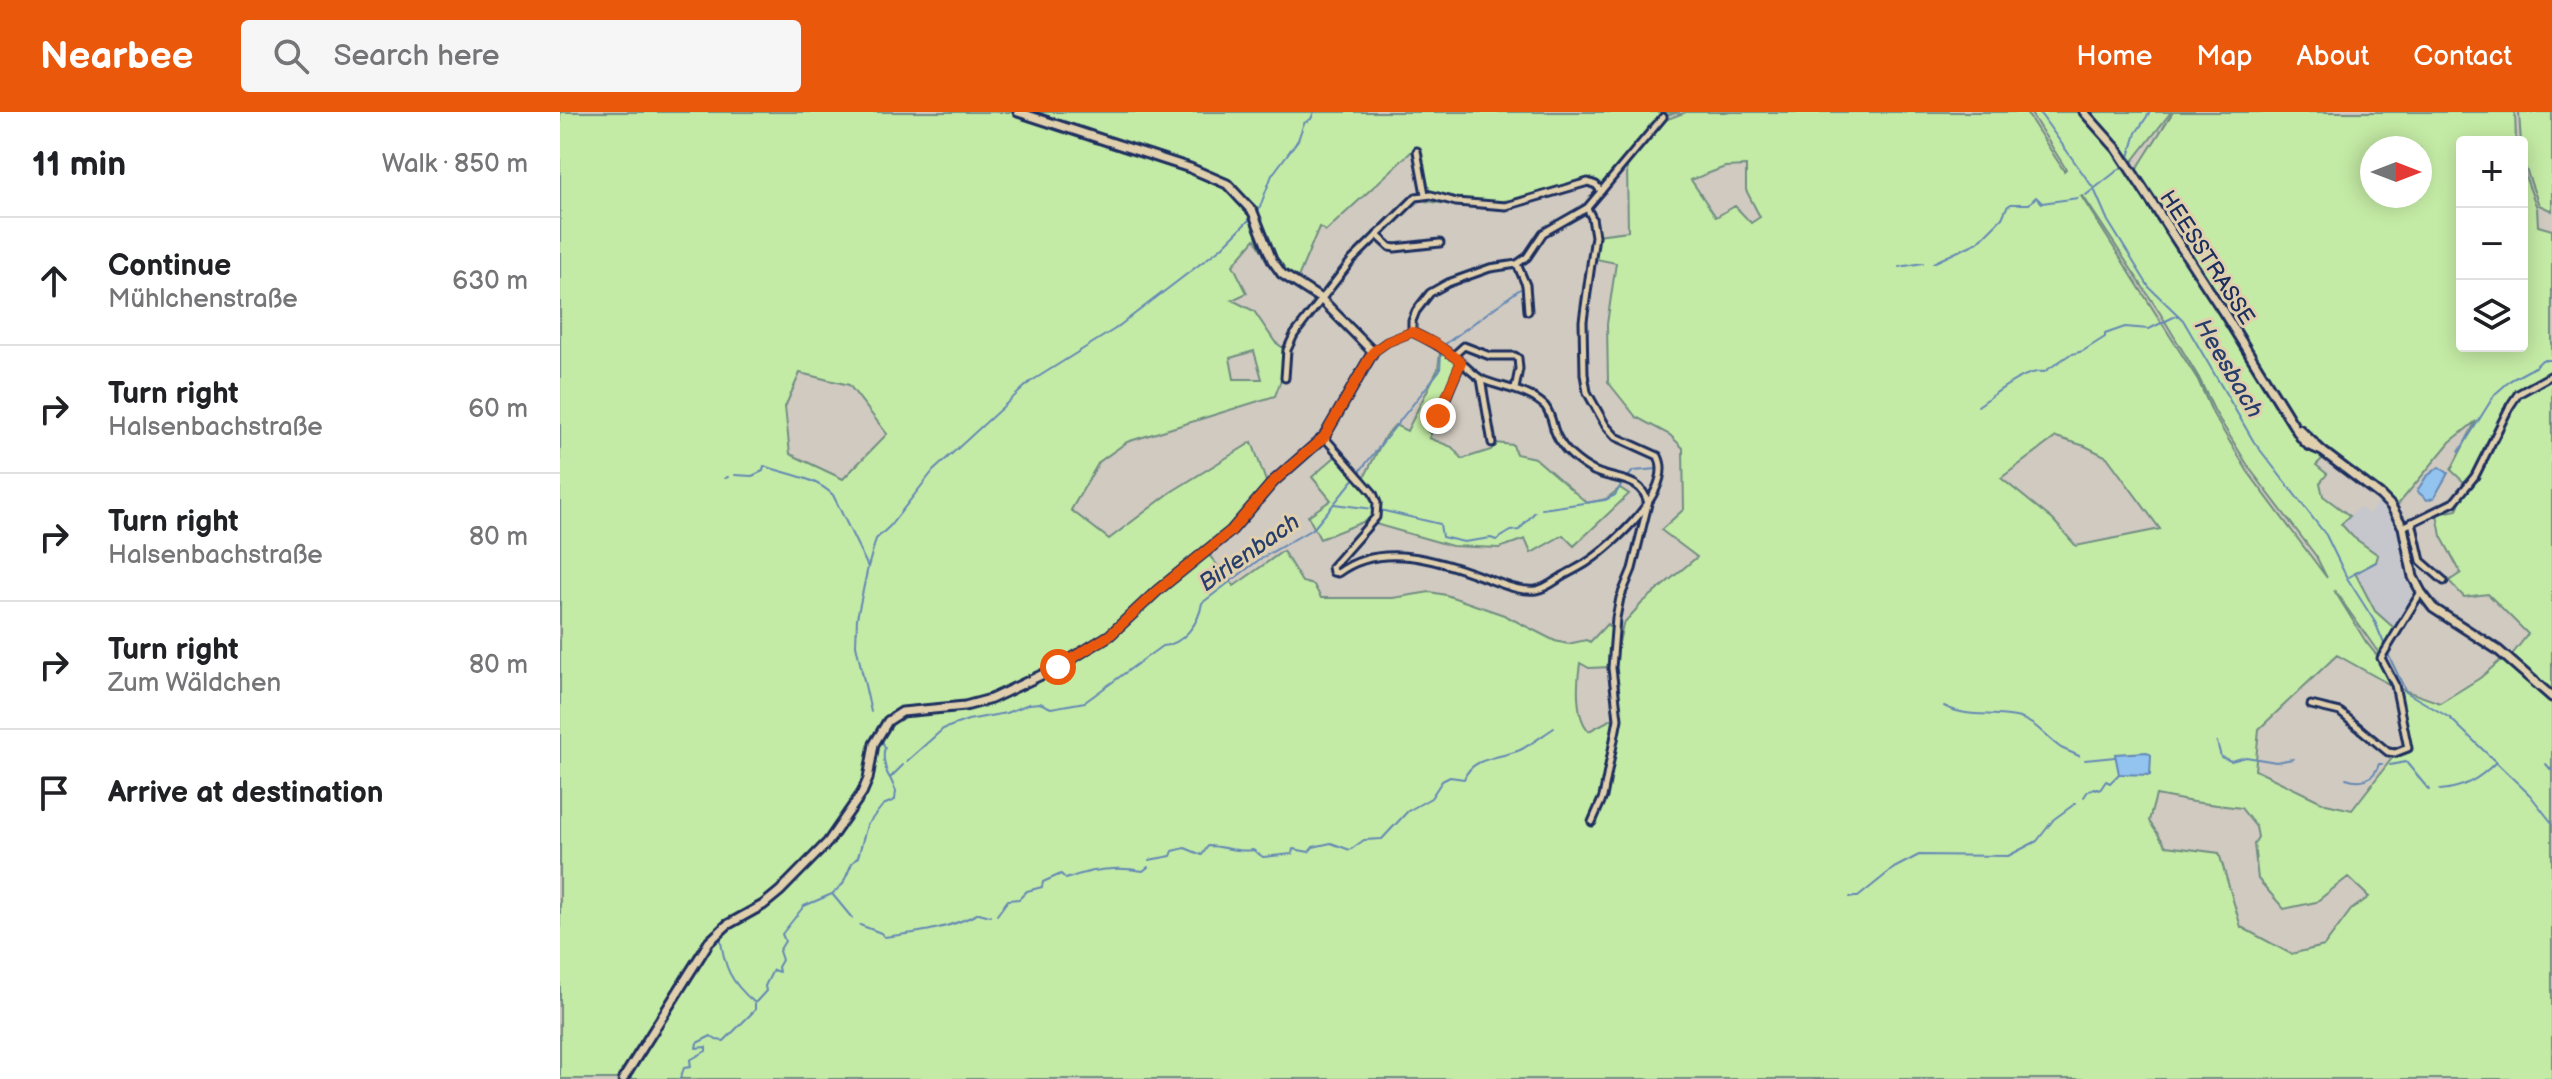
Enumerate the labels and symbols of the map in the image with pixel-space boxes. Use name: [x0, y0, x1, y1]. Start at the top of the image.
north arrow: [2360, 136, 2432, 208]
street label: HEESSTRASSE: [2153, 186, 2260, 330]
water label: Heesbach: [2188, 314, 2269, 423]
route end: [1420, 398, 1456, 434]
water label: Birlenbach: [1193, 507, 1305, 598]
route start: [1040, 649, 1076, 685]

